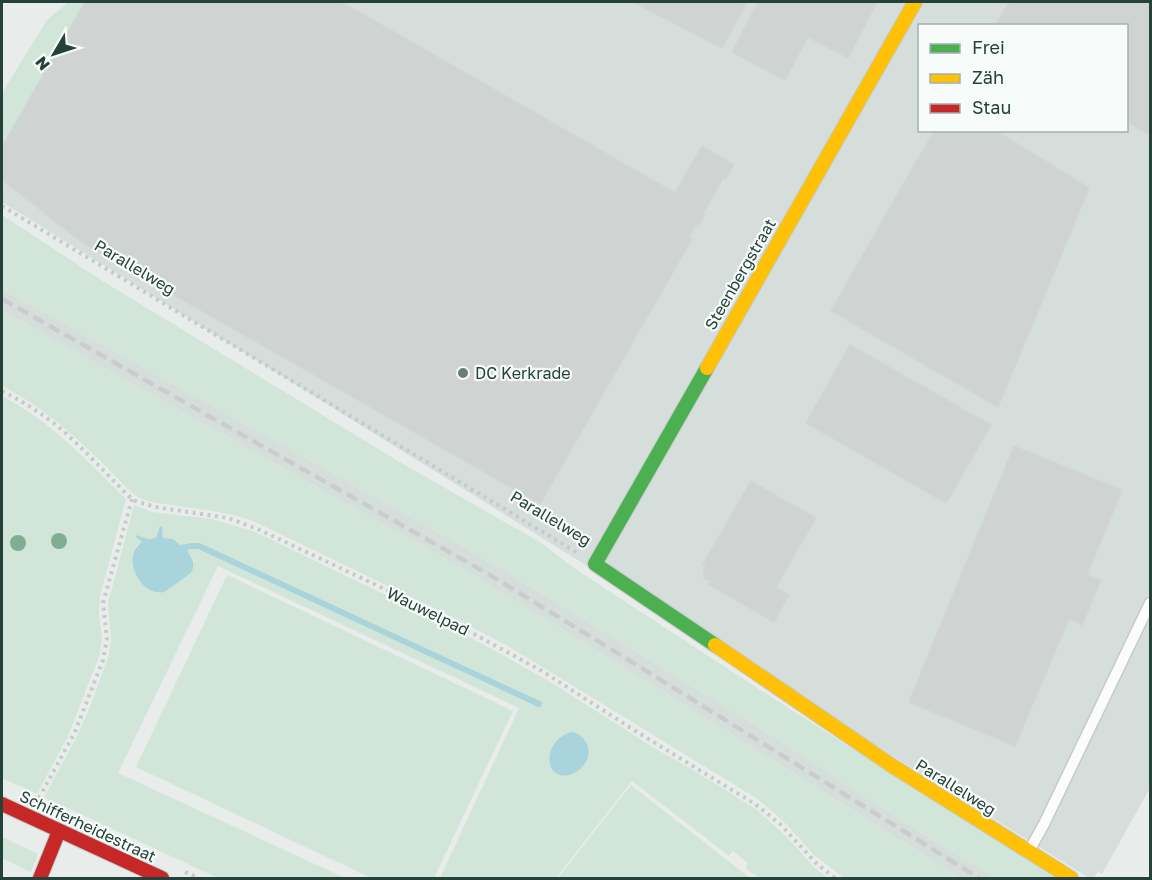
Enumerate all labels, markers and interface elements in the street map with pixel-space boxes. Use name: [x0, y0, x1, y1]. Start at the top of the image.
north arrow: [24, 24, 84, 84]
legend: [918, 24, 1128, 132]
text: Frei: [972, 36, 1005, 58]
text: N: [31, 52, 54, 74]
text: Zäh: [972, 66, 1004, 88]
text: Stau: [972, 96, 1011, 118]
street label: Steenbergstraat: [700, 215, 780, 333]
street label: Parallelweg: [91, 235, 179, 299]
place label: DC Kerkrade: [475, 363, 571, 383]
marker: DC Kerkrade: [456, 366, 470, 380]
street label: Parallelweg: [507, 486, 595, 550]
street label: Wauwelpad: [383, 582, 473, 640]
street label: Parallelweg: [912, 754, 1000, 820]
street label: Schifferheidestraat: [17, 786, 159, 866]

